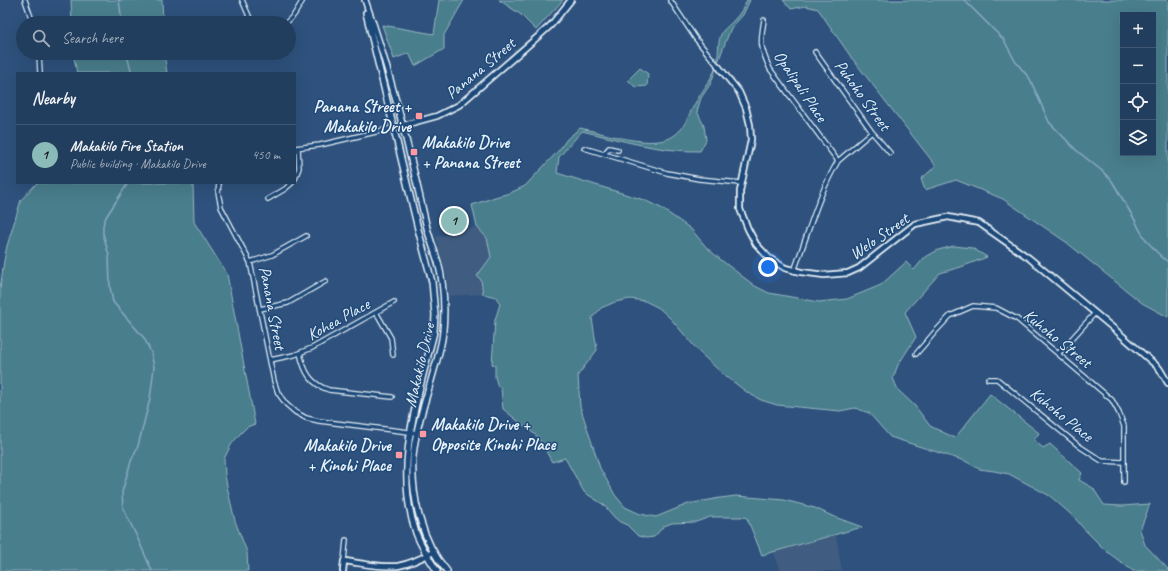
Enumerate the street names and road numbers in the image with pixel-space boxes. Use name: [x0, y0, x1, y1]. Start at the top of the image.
street label: Panana Street: [441, 32, 521, 104]
street label: Opalipali Place: [769, 47, 833, 127]
street label: Puhoho Street: [830, 56, 897, 137]
street label: Welo Street: [846, 207, 915, 264]
street label: Panana Street: [254, 265, 291, 354]
street label: Kohea Place: [303, 293, 374, 345]
street label: Kuhoho Street: [1019, 304, 1098, 374]
street label: Makakilo Drive: [400, 320, 440, 409]
street label: Kuhoho Place: [1026, 383, 1099, 447]

